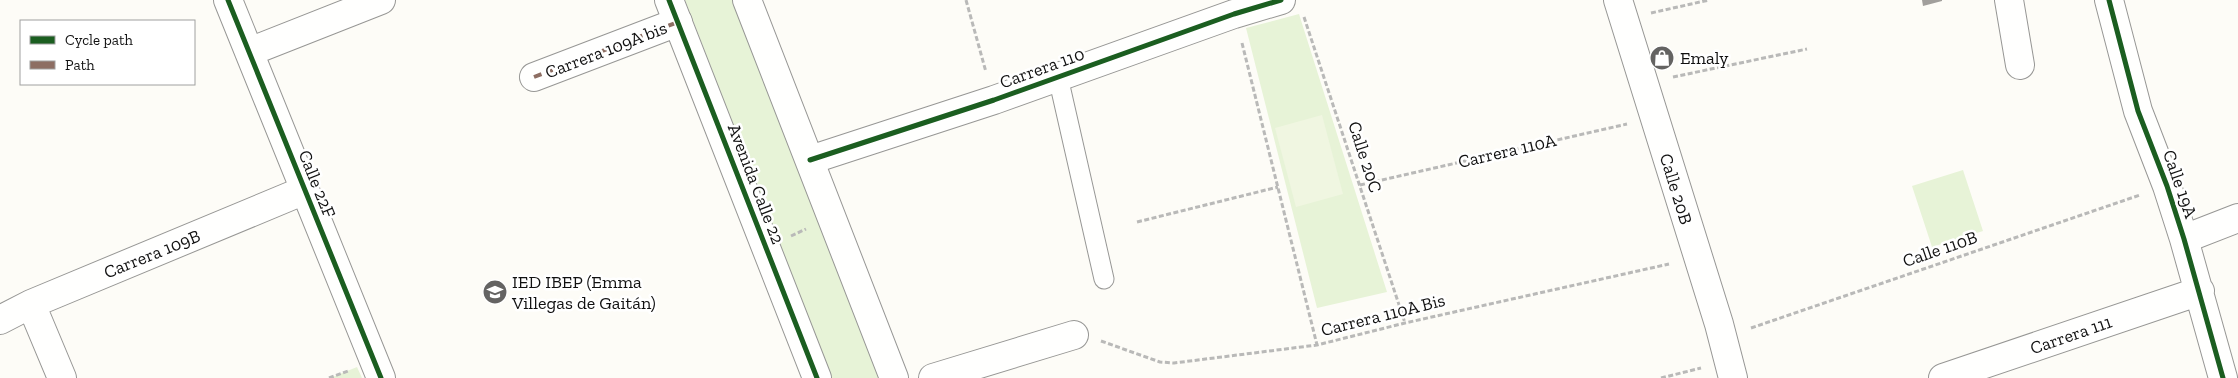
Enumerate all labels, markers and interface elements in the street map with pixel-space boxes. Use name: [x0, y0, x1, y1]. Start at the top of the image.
street label: Carrera 109A bis: [542, 17, 670, 83]
legend: [20, 20, 195, 85]
text: Cycle path: [65, 31, 134, 49]
street label: Carrera 110: [997, 43, 1087, 93]
shop icon: Emaly: [1649, 45, 1675, 71]
place label: Emaly: [1680, 47, 1729, 69]
text: Path: [65, 56, 95, 74]
street label: Calle 20C: [1343, 119, 1387, 195]
street label: Avenida Calle 22: [723, 121, 789, 247]
street label: Carrera 110A: [1456, 129, 1558, 173]
street label: Calle 22F: [293, 147, 341, 221]
street label: Calle 19A: [2158, 147, 2202, 221]
street label: Calle 20B: [1655, 151, 1697, 227]
street label: Carrera 109B: [101, 225, 204, 283]
street label: Calle 110B: [1900, 226, 1980, 272]
place label: IED IBEP (Emma Villegas de Gaitán): [511, 271, 656, 314]
school or university icon: IED IBEP (Emma Villegas de Gaitán): [482, 279, 508, 305]
street label: Carrera 110A Bis: [1319, 289, 1447, 341]
street label: Carrera 111: [2027, 311, 2115, 359]

